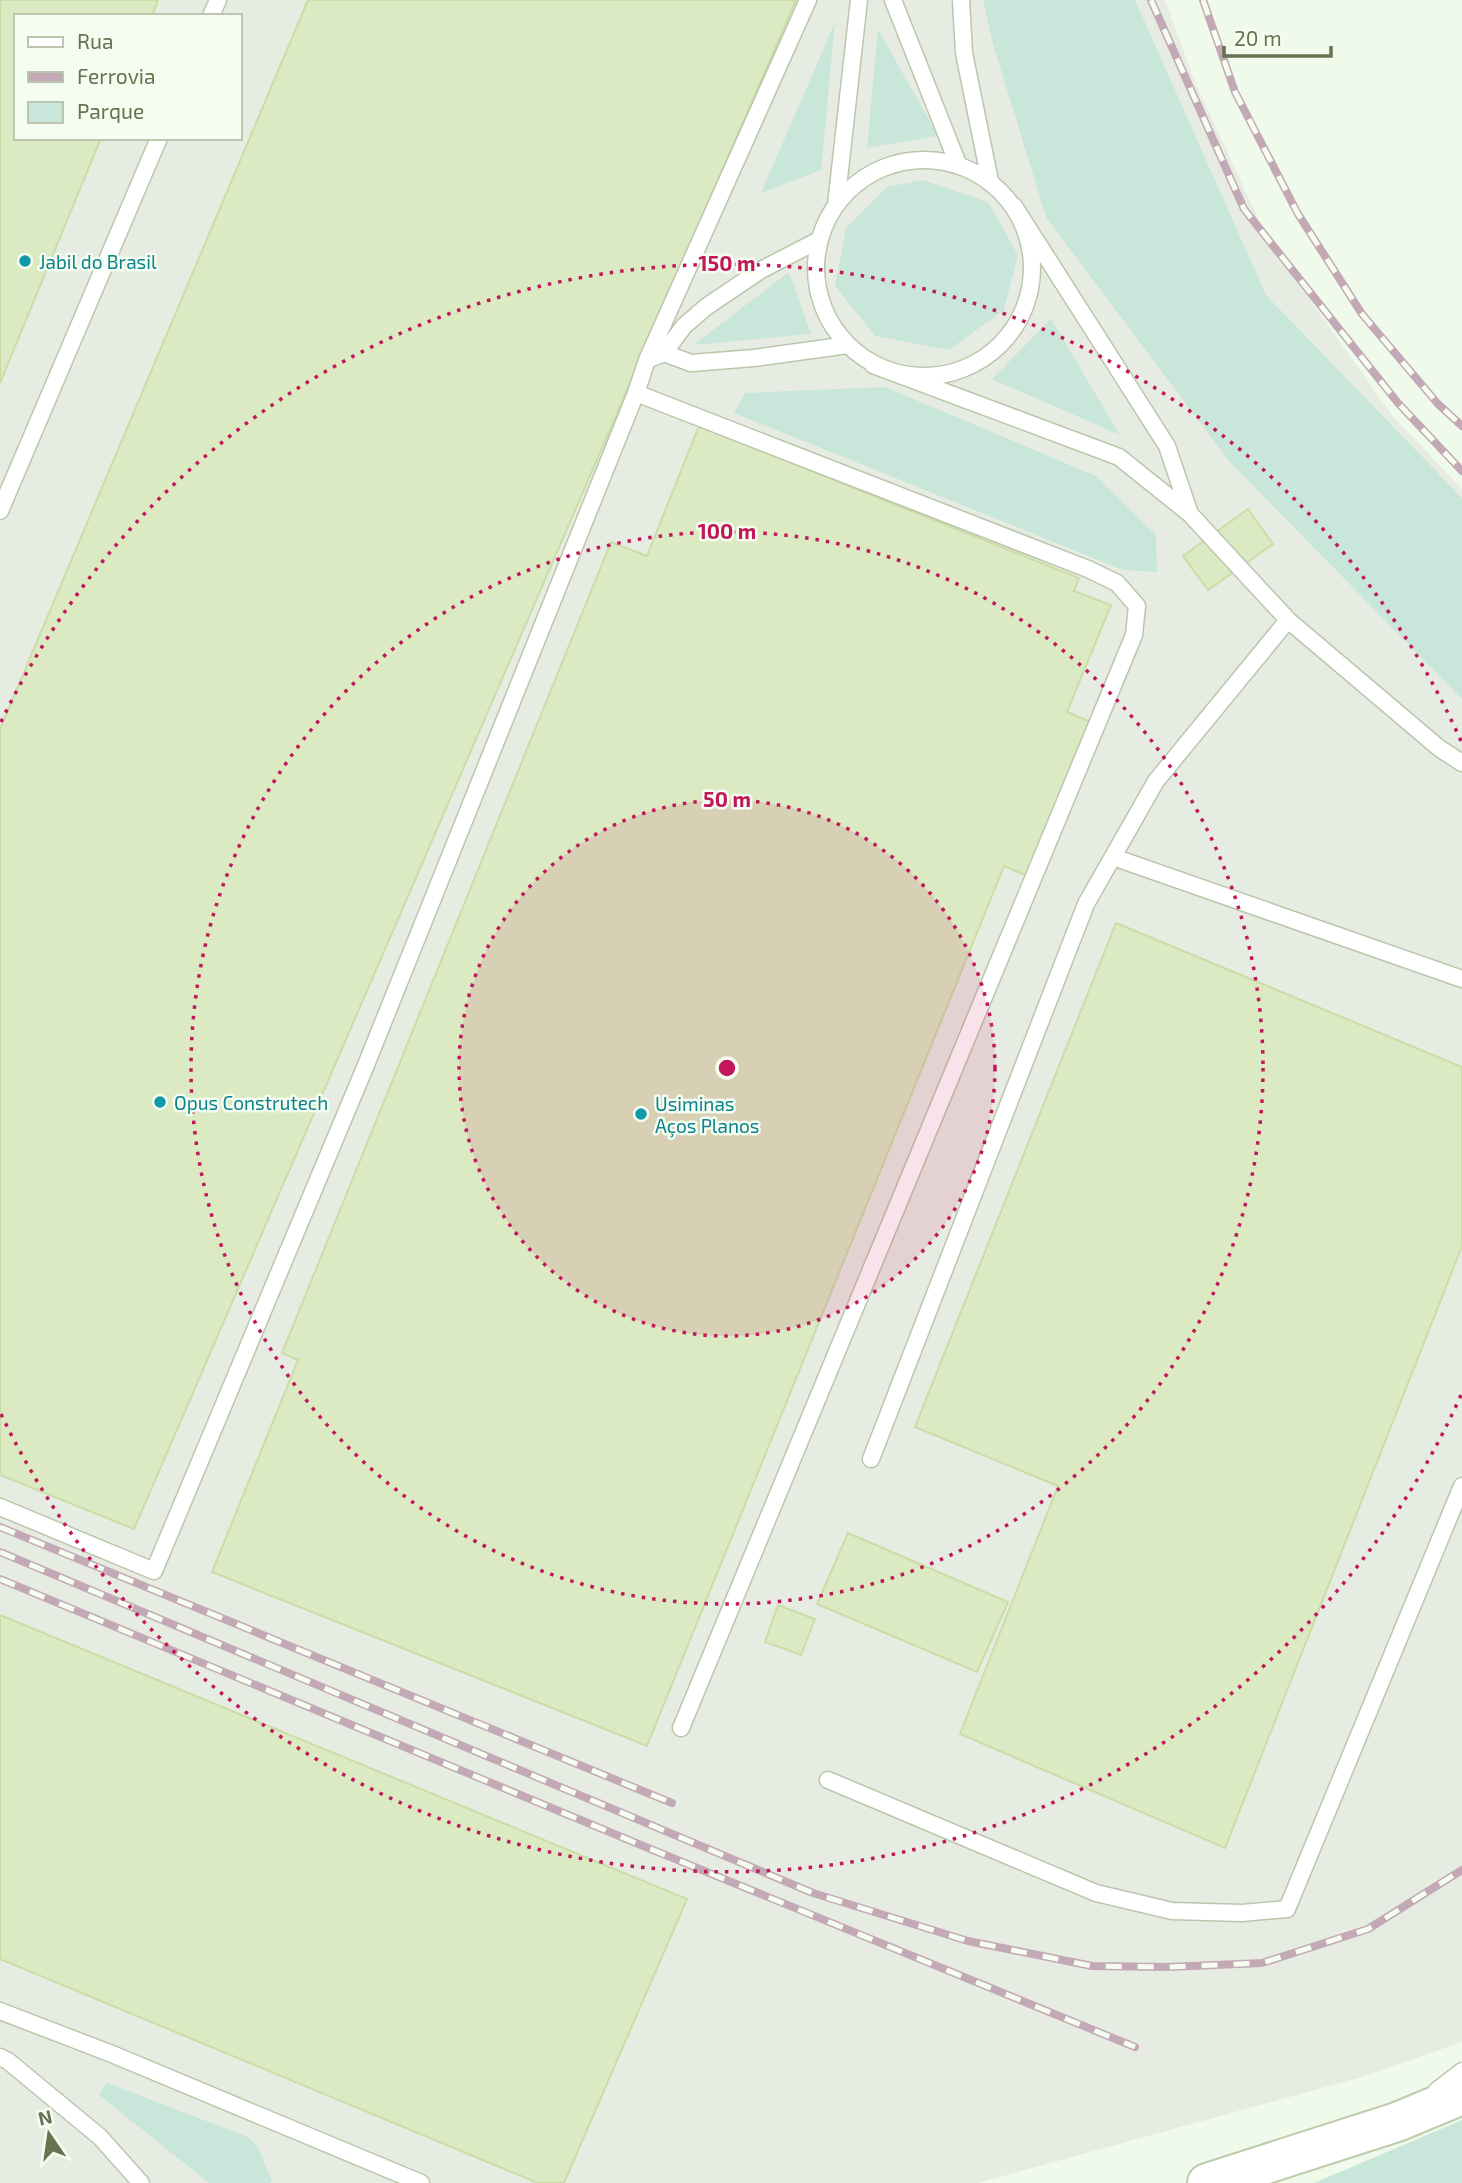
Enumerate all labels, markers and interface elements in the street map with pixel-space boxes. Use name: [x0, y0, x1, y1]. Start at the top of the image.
legend: [14, 14, 242, 140]
scale bar: [1224, 14, 1331, 58]
text: 20 m: [1234, 25, 1282, 50]
text: Rua: [77, 28, 113, 53]
text: Ferrovia: [77, 63, 156, 88]
text: Parque: [77, 98, 144, 123]
place label: Jabil do Brasil: [39, 250, 157, 273]
text: 150 m: [699, 250, 755, 275]
marker: Jabil do Brasil: [17, 253, 33, 269]
text: 100 m: [698, 518, 756, 543]
text: 50 m: [703, 786, 751, 811]
centre of rings: [715, 1056, 739, 1080]
place label: Opus Construtech: [174, 1091, 328, 1114]
place label: Usiminas Aços Planos: [655, 1092, 759, 1138]
marker: Opus Construtech: [152, 1094, 168, 1110]
marker: Usiminas Aços Planos: [633, 1106, 649, 1122]
north arrow: [14, 2099, 84, 2169]
text: N: [36, 2104, 54, 2130]

